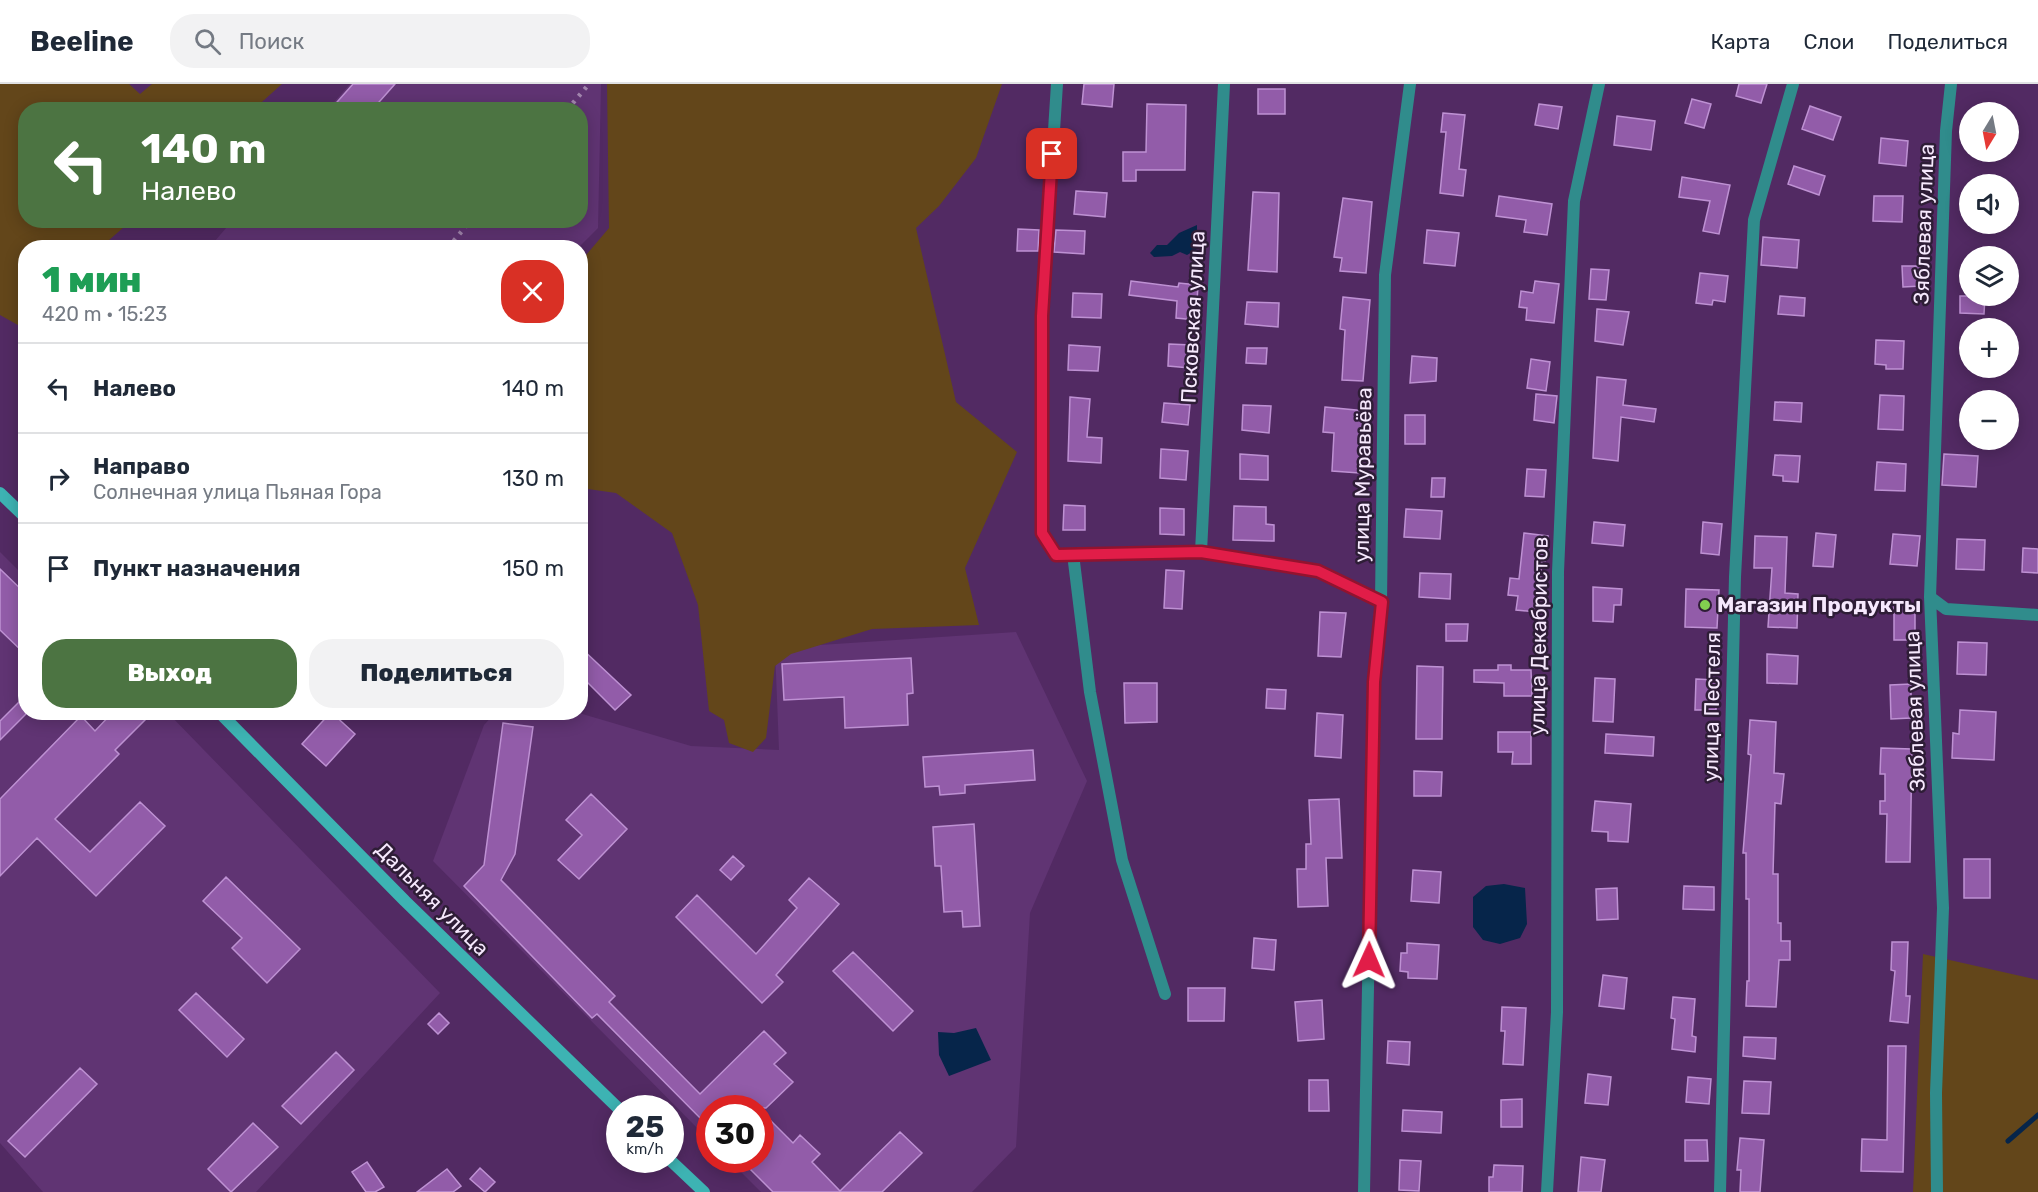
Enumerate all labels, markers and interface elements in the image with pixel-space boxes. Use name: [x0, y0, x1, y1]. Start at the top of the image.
search box: [170, 14, 590, 68]
text: Beeline: [30, 25, 134, 58]
icon: search: [191, 25, 224, 58]
text: Поиск: [239, 28, 304, 55]
text: Карта: [1710, 29, 1770, 54]
text: Слои: [1803, 29, 1854, 54]
text: Поделиться: [1887, 29, 2008, 54]
north arrow: [1959, 102, 2019, 162]
map controls: [1959, 102, 2019, 450]
text: 140 m: [141, 124, 267, 174]
icon: left: [42, 126, 120, 204]
pin: [1026, 128, 1077, 179]
icon: arrive: [1035, 137, 1068, 170]
street label: Зяблевая улица: [1908, 143, 1939, 305]
button: sound: [1959, 174, 2019, 234]
text: Налево: [141, 175, 237, 207]
street label: Псковская улица: [1176, 230, 1210, 404]
button: layers: [1959, 246, 2019, 306]
text: 1 мин: [42, 258, 142, 301]
button: close: [501, 260, 564, 323]
text: 420 m · 15:23: [42, 302, 167, 326]
button: +: [1959, 318, 2019, 378]
icon: left: [42, 372, 75, 405]
text: Налево: [93, 375, 176, 402]
text: 140 m: [502, 375, 564, 402]
street label: улица Муравьёва: [1348, 387, 1377, 563]
button: −: [1959, 390, 2019, 450]
text: Направо: [93, 453, 190, 480]
icon: right: [42, 462, 75, 495]
text: 130 m: [502, 465, 564, 492]
text: Солнечная улица Пьяная Гора: [93, 480, 382, 504]
street label: улица Декабристов: [1524, 536, 1553, 736]
icon: arrive: [42, 552, 75, 585]
text: Пункт назначения: [93, 555, 301, 582]
text: 150 m: [503, 555, 564, 582]
place label: Магазин Продукты: [1717, 592, 1921, 617]
marker: Магазин Продукты: [1698, 598, 1712, 612]
street label: Зяблевая улица: [1899, 630, 1930, 792]
street label: улица Пестеля: [1698, 632, 1725, 782]
button: Выход: [42, 639, 297, 708]
button: Поделиться: [309, 639, 564, 708]
street label: Дальняя улица: [370, 837, 494, 961]
position arrow: [1337, 928, 1401, 992]
speed limit sign: 30: [696, 1095, 774, 1173]
text: 25: [626, 1109, 664, 1145]
text: km/h: [626, 1140, 664, 1158]

